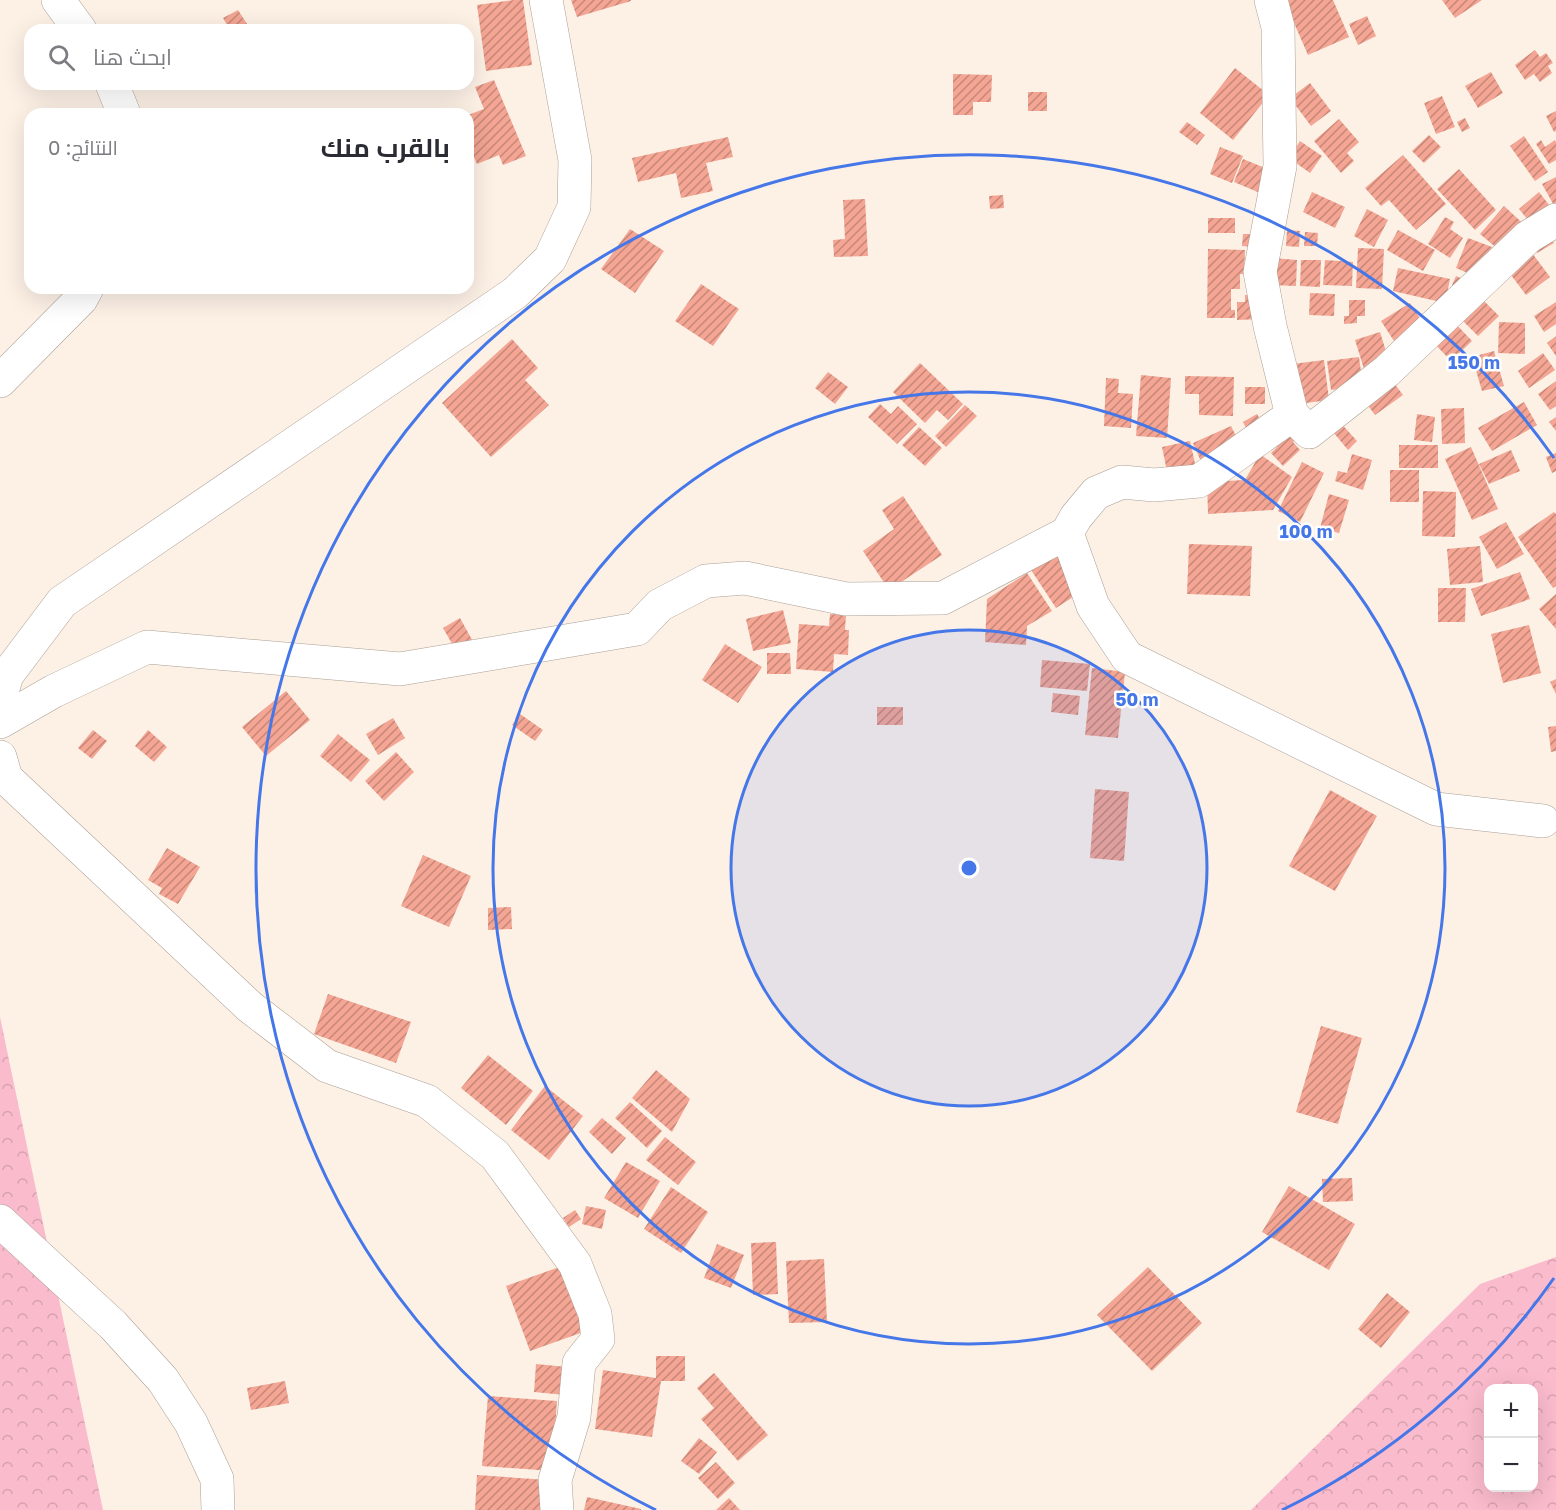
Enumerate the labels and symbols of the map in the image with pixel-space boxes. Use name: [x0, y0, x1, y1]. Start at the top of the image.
text: 150 m: [1448, 351, 1500, 373]
text: 100 m: [1280, 520, 1332, 542]
text: 50 m: [1116, 688, 1158, 710]
centre of rings: [959, 858, 979, 878]

